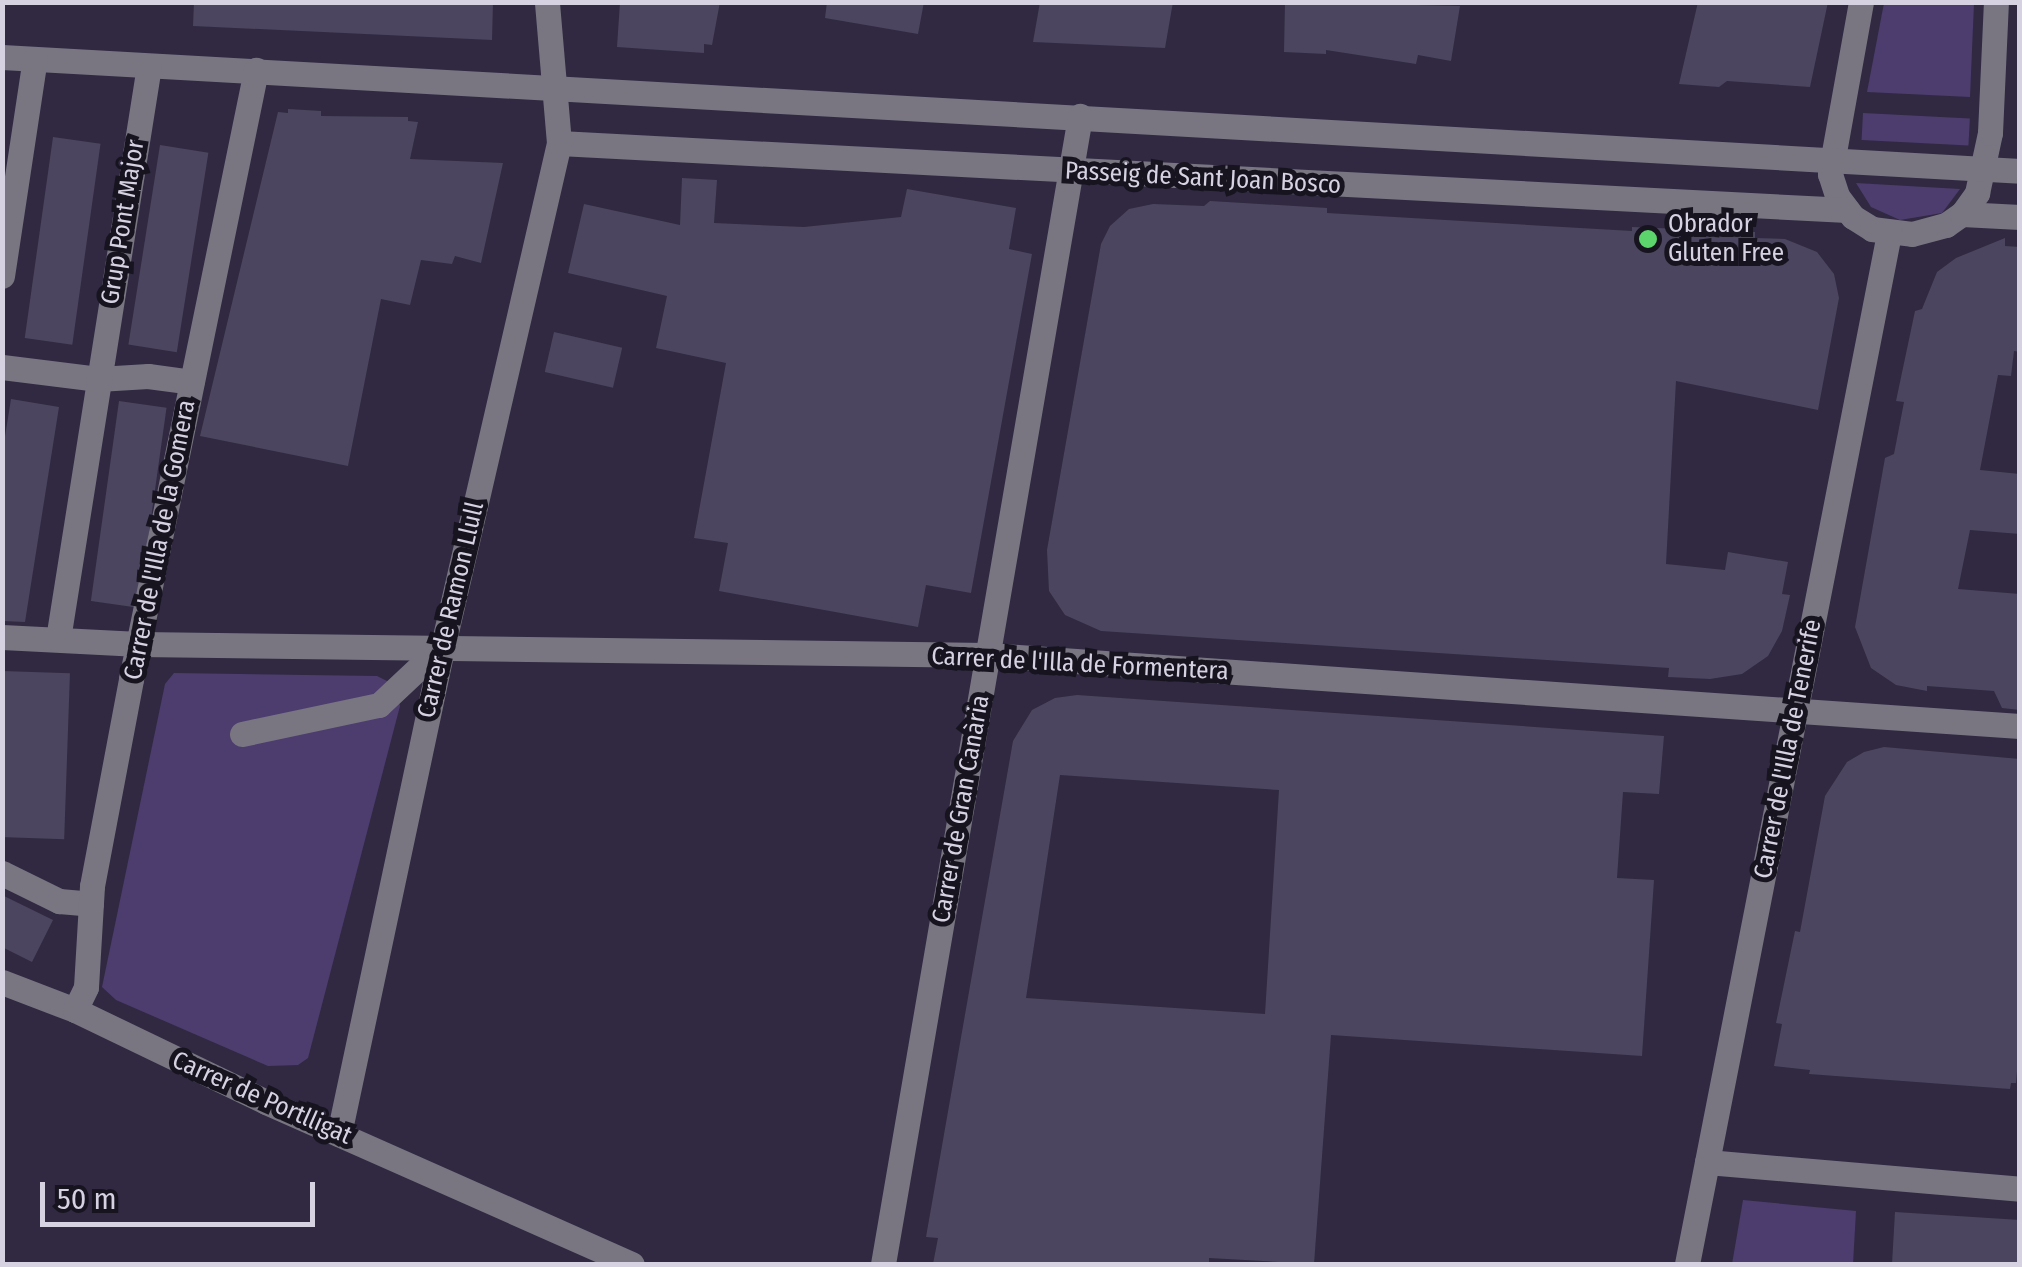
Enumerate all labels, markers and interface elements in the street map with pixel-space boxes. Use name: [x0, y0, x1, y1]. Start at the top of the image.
street label: Grup Pont Major: [95, 138, 151, 306]
street label: Passeig de Sant Joan Bosco: [1064, 156, 1342, 200]
place label: Obrador Gluten Free: [1668, 210, 1784, 269]
marker: Obrador Gluten Free: [1637, 228, 1659, 250]
street label: Carrer de l'Illa de la Gomera: [118, 397, 202, 683]
street label: Carrer de Ramon Llull: [412, 499, 490, 721]
street label: Carrer de l'Illa de Tenerife: [1748, 617, 1828, 881]
street label: Carrer de l'Illa de Formentera: [931, 641, 1229, 687]
street label: Carrer de Gran Canària: [926, 693, 996, 925]
street label: Carrer de Portlligat: [168, 1045, 356, 1151]
scale bar: [45, 1162, 320, 1224]
text: 50 m: [57, 1181, 117, 1217]

